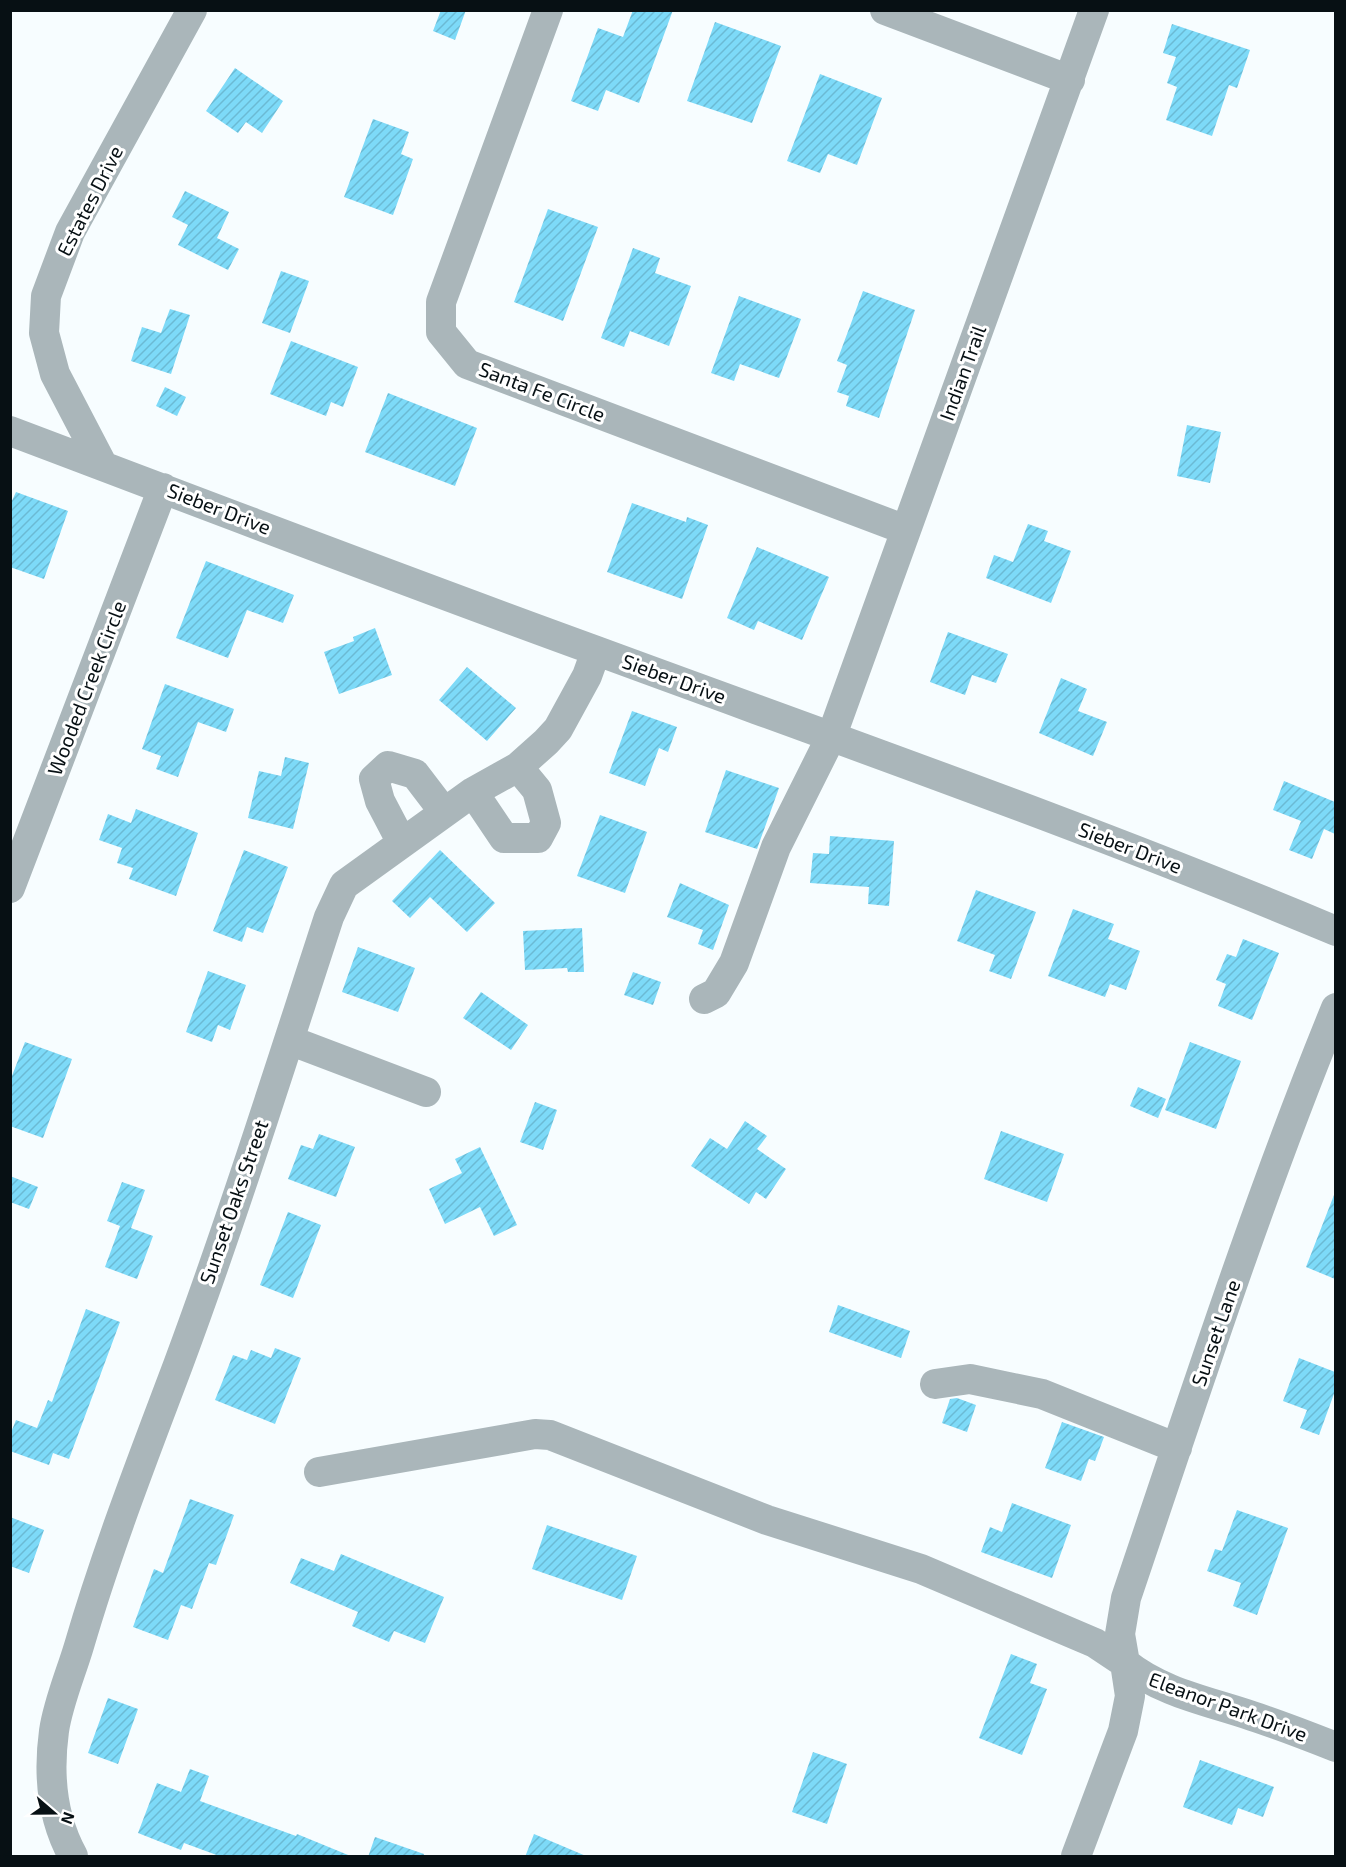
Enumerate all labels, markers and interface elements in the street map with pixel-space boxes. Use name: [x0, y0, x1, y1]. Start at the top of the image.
street label: Estates Drive: [51, 141, 127, 260]
street label: Indian Trail: [934, 322, 990, 424]
street label: Santa Fe Circle: [476, 356, 609, 426]
street label: Sieber Drive: [164, 477, 274, 539]
street label: Wooded Creek Circle: [42, 597, 130, 778]
street label: Sieber Drive: [619, 648, 729, 708]
street label: Sieber Drive: [1075, 816, 1185, 878]
street label: Sunset Oaks Street: [194, 1116, 273, 1287]
street label: Sunset Lane: [1186, 1276, 1244, 1389]
street label: Eleanor Park Drive: [1146, 1666, 1311, 1746]
north arrow: [24, 1783, 84, 1843]
text: N: [58, 1810, 79, 1827]

